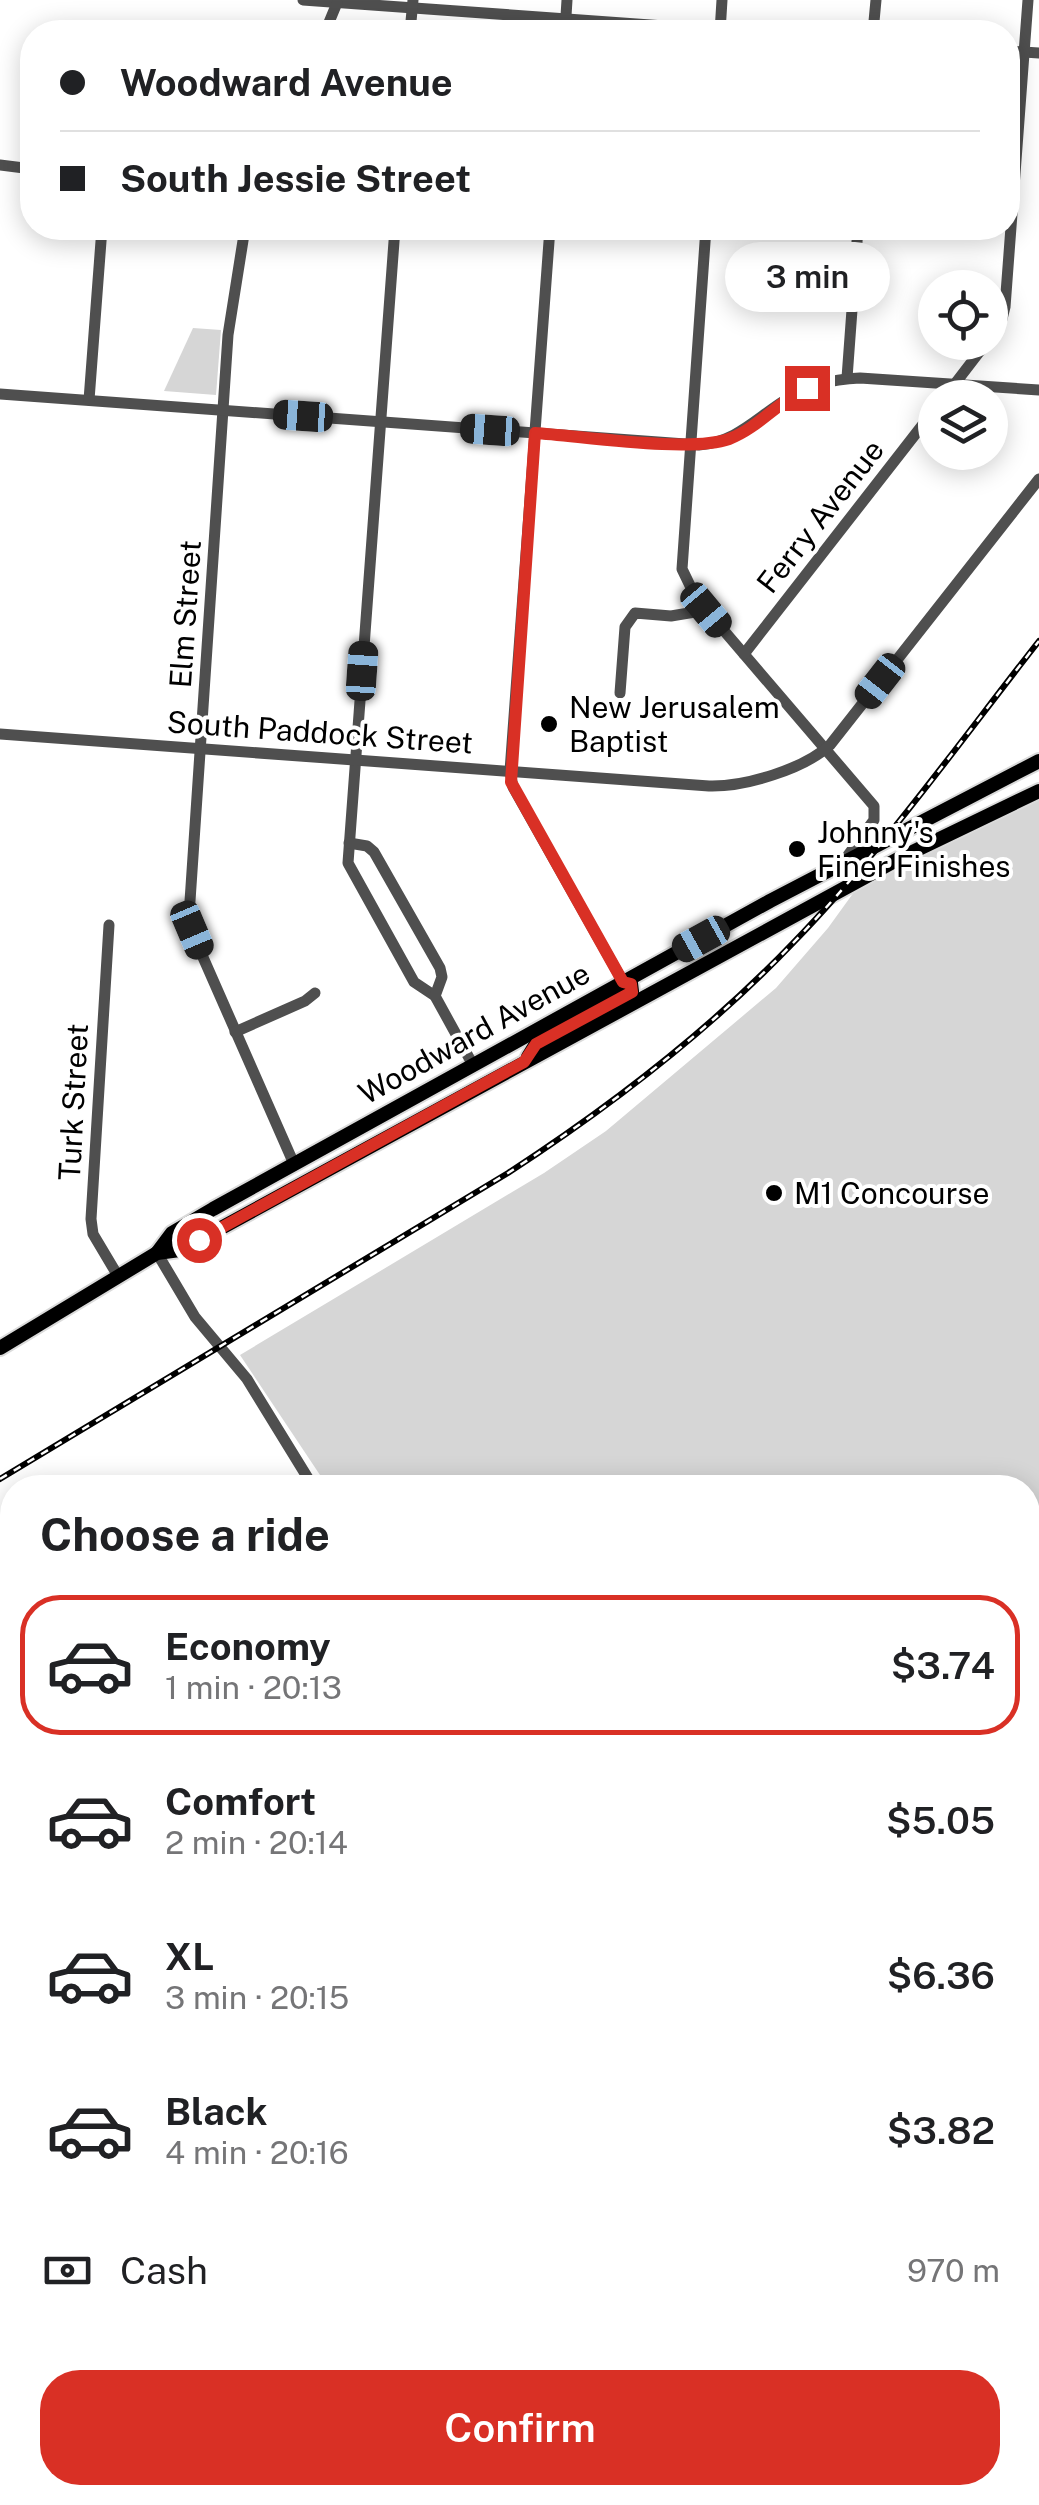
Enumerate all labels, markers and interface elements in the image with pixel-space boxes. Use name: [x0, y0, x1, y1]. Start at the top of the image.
text: Woodward Avenue: [120, 60, 453, 105]
text: South Jessie Street: [120, 156, 471, 201]
callout: 3 min: [724, 243, 890, 313]
text: 3 min: [766, 258, 849, 295]
map controls: [918, 270, 1008, 470]
button: locate: [918, 270, 1008, 360]
route end: [785, 366, 830, 411]
button: layers: [918, 380, 1008, 470]
car: [272, 399, 334, 433]
car: [459, 413, 521, 447]
street label: Ferry Avenue: [749, 432, 891, 600]
street label: Elm Street: [162, 539, 208, 689]
car: [675, 577, 737, 643]
car: [345, 640, 379, 702]
car: [850, 648, 910, 714]
place label: New Jerusalem Baptist: [569, 689, 780, 759]
street label: South Paddock Street: [166, 703, 474, 761]
marker: New Jerusalem Baptist: [538, 713, 560, 735]
place label: Johnny's Finer Finishes: [817, 814, 1011, 884]
marker: Johnny's Finer Finishes: [786, 838, 808, 860]
car: [166, 897, 218, 963]
car: [667, 911, 735, 967]
street label: Woodward Avenue: [352, 955, 596, 1111]
street label: Turk Street: [51, 1023, 95, 1181]
place label: M1 Concourse: [794, 1175, 990, 1211]
marker: M1 Concourse: [763, 1182, 785, 1204]
route start: [177, 1218, 222, 1263]
text: Choose a ride: [40, 1508, 330, 1561]
icon: car: [45, 1620, 135, 1710]
text: Economy: [165, 1624, 331, 1669]
text: $3.74: [891, 1643, 995, 1688]
text: 1 min · 20:13: [165, 1669, 342, 1706]
icon: car: [45, 1775, 135, 1865]
text: Comfort: [165, 1779, 316, 1824]
text: $5.05: [886, 1798, 995, 1843]
text: 2 min · 20:14: [165, 1824, 348, 1861]
icon: car: [45, 1930, 135, 2020]
text: XL: [165, 1934, 214, 1979]
text: $6.36: [887, 1953, 995, 1998]
text: 3 min · 20:15: [165, 1979, 349, 2016]
icon: car: [45, 2085, 135, 2175]
text: Black: [165, 2089, 268, 2134]
text: $3.82: [887, 2108, 995, 2153]
text: 4 min · 20:16: [165, 2134, 349, 2171]
icon: cash: [40, 2243, 95, 2298]
text: Cash: [120, 2248, 208, 2293]
text: 970 m: [907, 2252, 1000, 2289]
button: Confirm: [40, 2370, 1000, 2485]

